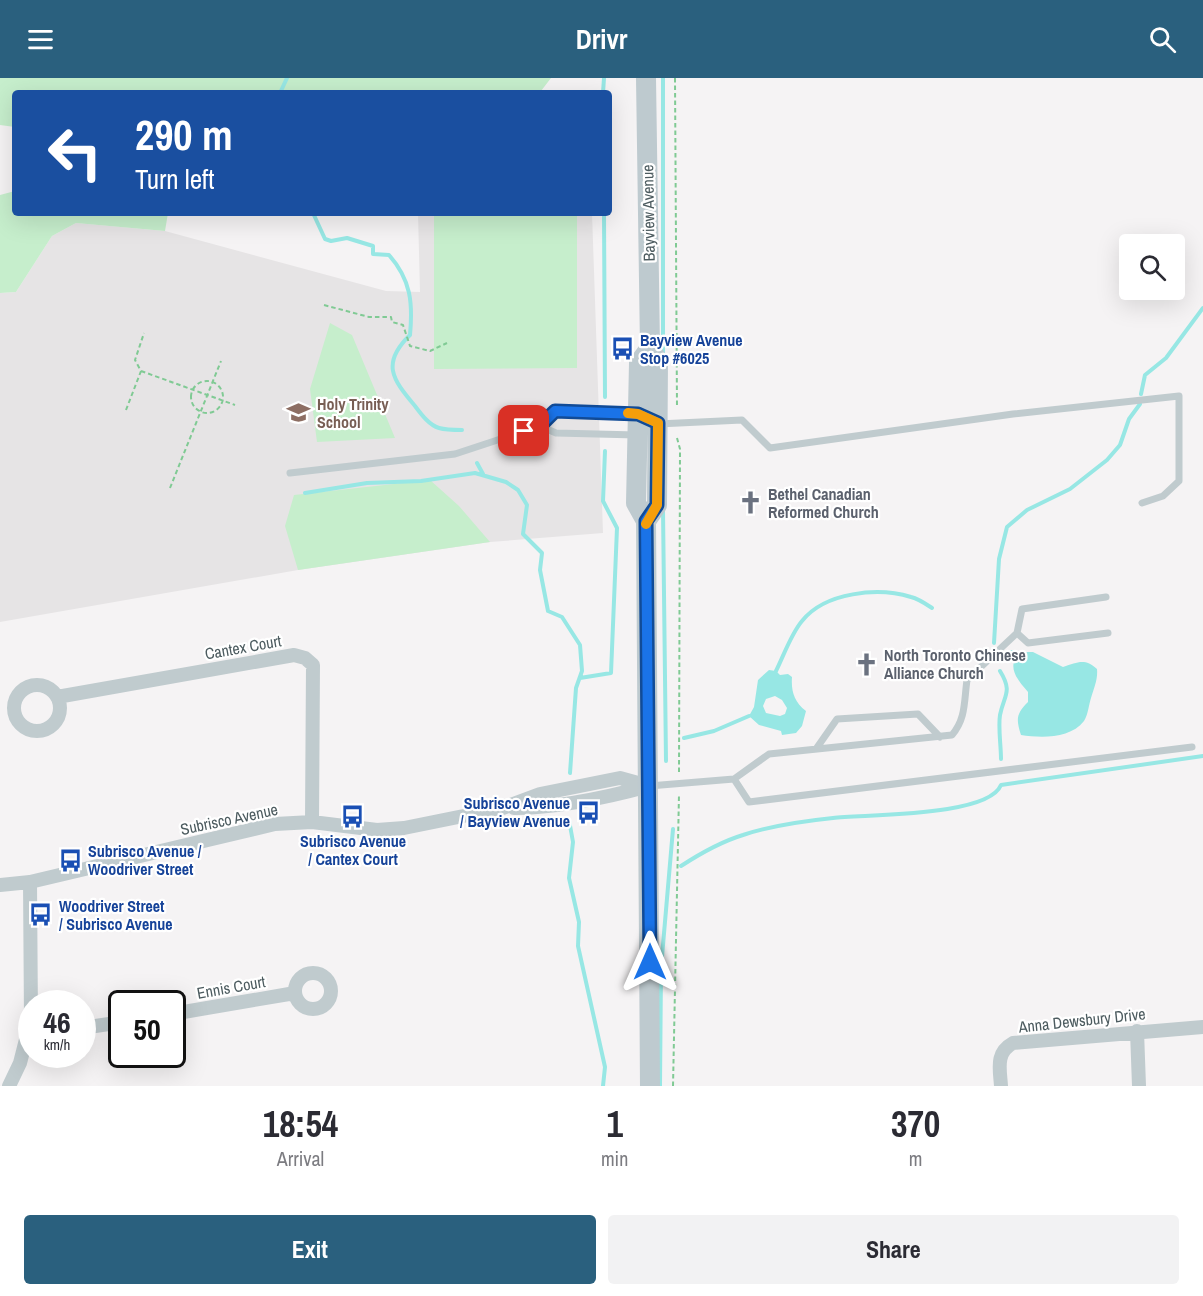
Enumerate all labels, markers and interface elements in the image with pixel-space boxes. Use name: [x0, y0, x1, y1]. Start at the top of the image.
text: Drivr: [576, 21, 627, 57]
icon: menu: [24, 23, 57, 56]
icon: search: [1146, 23, 1179, 56]
text: 290 m: [135, 107, 233, 163]
icon: left: [36, 114, 114, 192]
text: Turn left: [135, 161, 214, 197]
street label: Bayview Avenue: [636, 164, 660, 262]
map controls: [1119, 234, 1185, 300]
button: search: [1119, 234, 1185, 300]
place label: Bayview Avenue Stop #6025: [640, 329, 743, 369]
bus stop icon: Bayview Avenue Stop #6025: [609, 336, 635, 362]
place label: Holy Trinity School: [317, 393, 389, 433]
school or university icon: Holy Trinity School: [286, 400, 312, 426]
pin: [498, 405, 549, 456]
icon: arrive: [507, 414, 540, 447]
place label: Bethel Canadian Reformed Church: [768, 483, 879, 523]
church icon: Bethel Canadian Reformed Church: [737, 490, 763, 516]
street label: Cantex Court: [203, 629, 283, 665]
place label: North Toronto Chinese Alliance Church: [884, 644, 1026, 684]
church icon: North Toronto Chinese Alliance Church: [853, 651, 879, 677]
place label: Subrisco Avenue / Bayview Avenue: [460, 792, 570, 832]
street label: Subrisco Avenue: [178, 798, 280, 840]
bus stop icon: Subrisco Avenue / Bayview Avenue: [575, 799, 601, 825]
bus stop icon: Subrisco Avenue / Cantex Court: [340, 803, 366, 829]
place label: Subrisco Avenue / Cantex Court: [300, 830, 406, 870]
place label: Subrisco Avenue / Woodriver Street: [88, 840, 202, 880]
bus stop icon: Subrisco Avenue / Woodriver Street: [57, 847, 83, 873]
place label: Woodriver Street / Subrisco Avenue: [59, 895, 173, 935]
bus stop icon: Woodriver Street / Subrisco Avenue: [28, 902, 54, 928]
position arrow: [618, 930, 682, 994]
street label: Ennis Court: [195, 970, 267, 1004]
speed limit sign: 50: [108, 990, 186, 1068]
text: 46: [43, 1002, 71, 1042]
street label: Anna Dewsbury Drive: [1016, 1002, 1147, 1038]
text: km/h: [44, 1034, 70, 1055]
text: 18:54: [263, 1100, 338, 1148]
text: 1: [606, 1100, 623, 1148]
text: 370: [891, 1100, 940, 1148]
text: Arrival: [277, 1145, 324, 1172]
text: min: [601, 1145, 628, 1172]
text: m: [909, 1145, 922, 1172]
button: Exit: [24, 1215, 596, 1284]
button: Share: [608, 1215, 1179, 1284]

